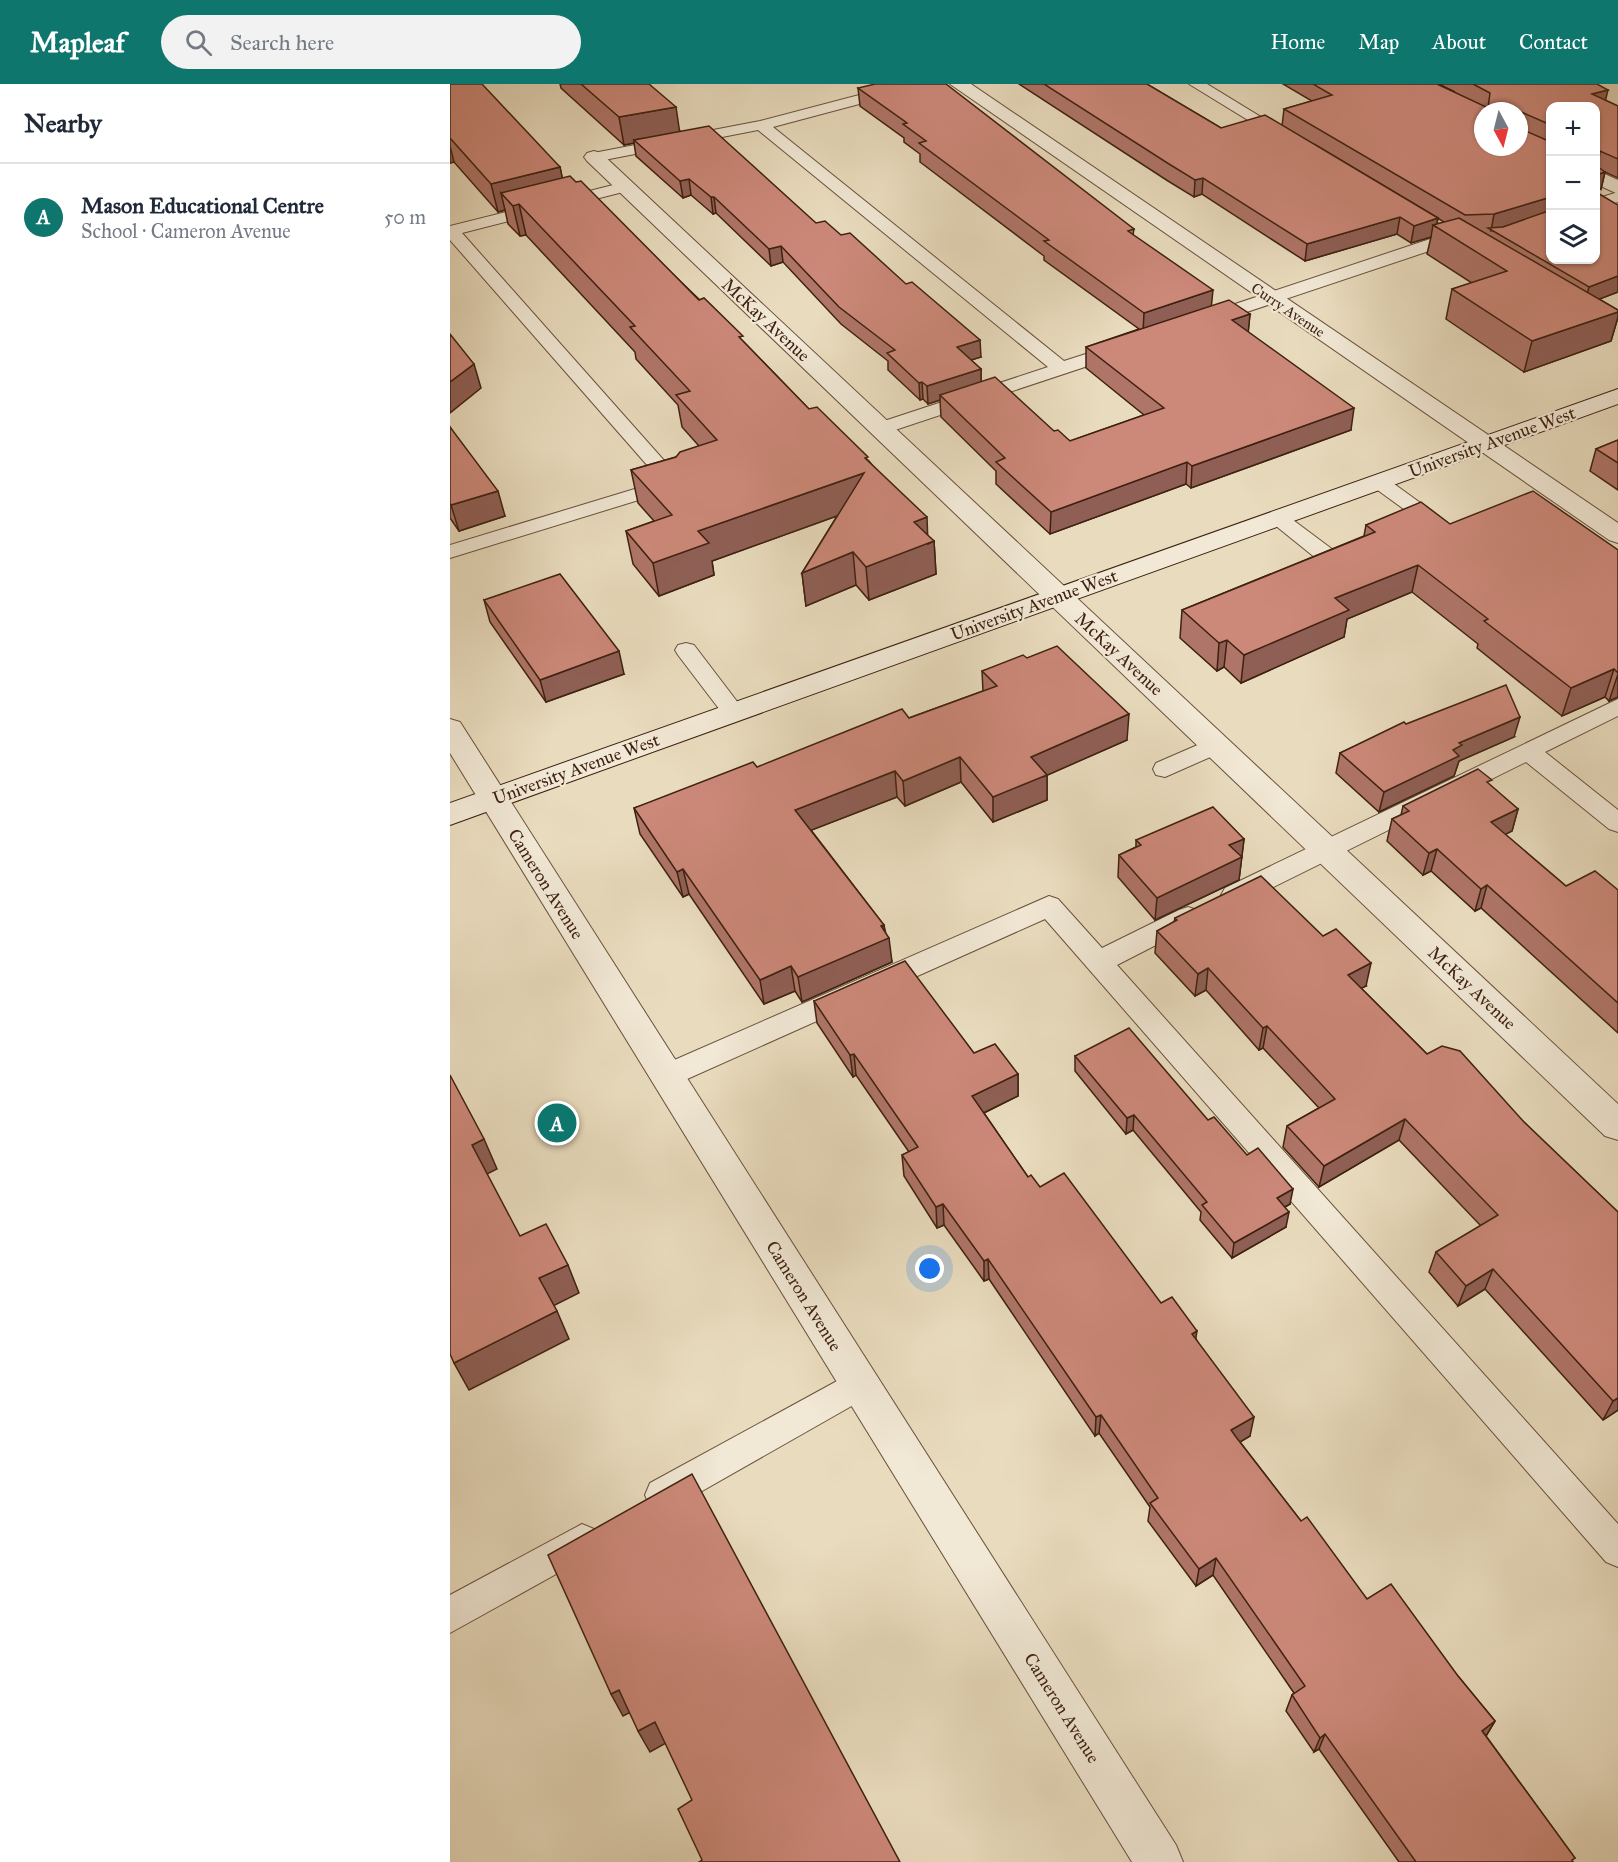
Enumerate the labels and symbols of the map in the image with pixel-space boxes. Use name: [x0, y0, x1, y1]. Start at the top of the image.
north arrow: [1474, 102, 1528, 156]
street label: McKay Avenue: [717, 274, 815, 366]
street label: Curry Avenue: [1248, 279, 1328, 341]
street label: University Avenue West: [1406, 401, 1579, 482]
street label: University Avenue West: [948, 564, 1121, 645]
street label: McKay Avenue: [1070, 608, 1168, 700]
street label: University Avenue West: [490, 728, 663, 809]
street label: Cameron Avenue: [503, 825, 589, 943]
street label: McKay Avenue: [1423, 942, 1521, 1034]
pin: A: [538, 1100, 576, 1146]
street label: Cameron Avenue: [761, 1237, 847, 1355]
your location: [915, 1254, 944, 1283]
street label: Cameron Avenue: [1019, 1649, 1105, 1767]

